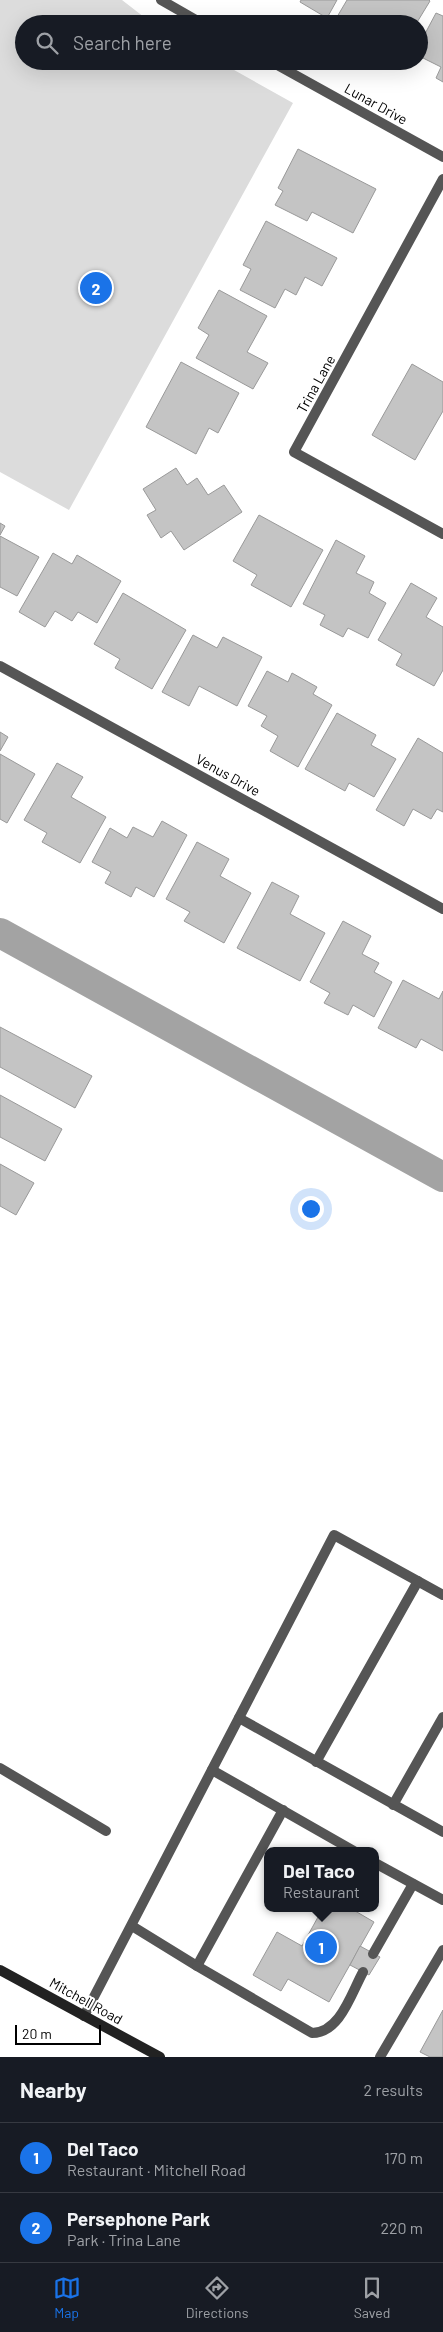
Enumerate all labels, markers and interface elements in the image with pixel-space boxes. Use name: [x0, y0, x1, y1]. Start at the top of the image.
search box: [15, 15, 428, 70]
icon: search: [33, 29, 61, 57]
text: Search here: [73, 31, 172, 54]
street label: Lunar Drive: [342, 79, 411, 128]
pin: 2: [80, 269, 112, 307]
street label: Trina Lane: [293, 352, 338, 416]
street label: Venus Drive: [193, 750, 263, 799]
your location: [298, 1196, 324, 1222]
popup: [264, 1847, 379, 1912]
text: Del Taco: [283, 1859, 355, 1882]
text: Restaurant: [283, 1882, 360, 1901]
pin: 1: [305, 1928, 337, 1966]
street label: Mitchell Road: [47, 1974, 126, 2028]
scale bar: [15, 2022, 101, 2045]
text: 20 m: [22, 2025, 52, 2042]
text: Nearby: [20, 2077, 86, 2102]
text: 2 results: [364, 2080, 423, 2099]
text: Del Taco: [67, 2137, 139, 2160]
text: 1: [33, 2148, 39, 2167]
text: 170 m: [384, 2148, 423, 2167]
text: Restaurant · Mitchell Road: [67, 2160, 246, 2179]
text: Persephone Park: [67, 2207, 210, 2230]
text: 2: [32, 2218, 40, 2237]
text: 220 m: [380, 2218, 423, 2237]
text: Park · Trina Lane: [67, 2230, 181, 2249]
tab: Map: [53, 2274, 81, 2321]
tab: Directions: [186, 2274, 248, 2321]
tab: Saved: [354, 2274, 390, 2321]

